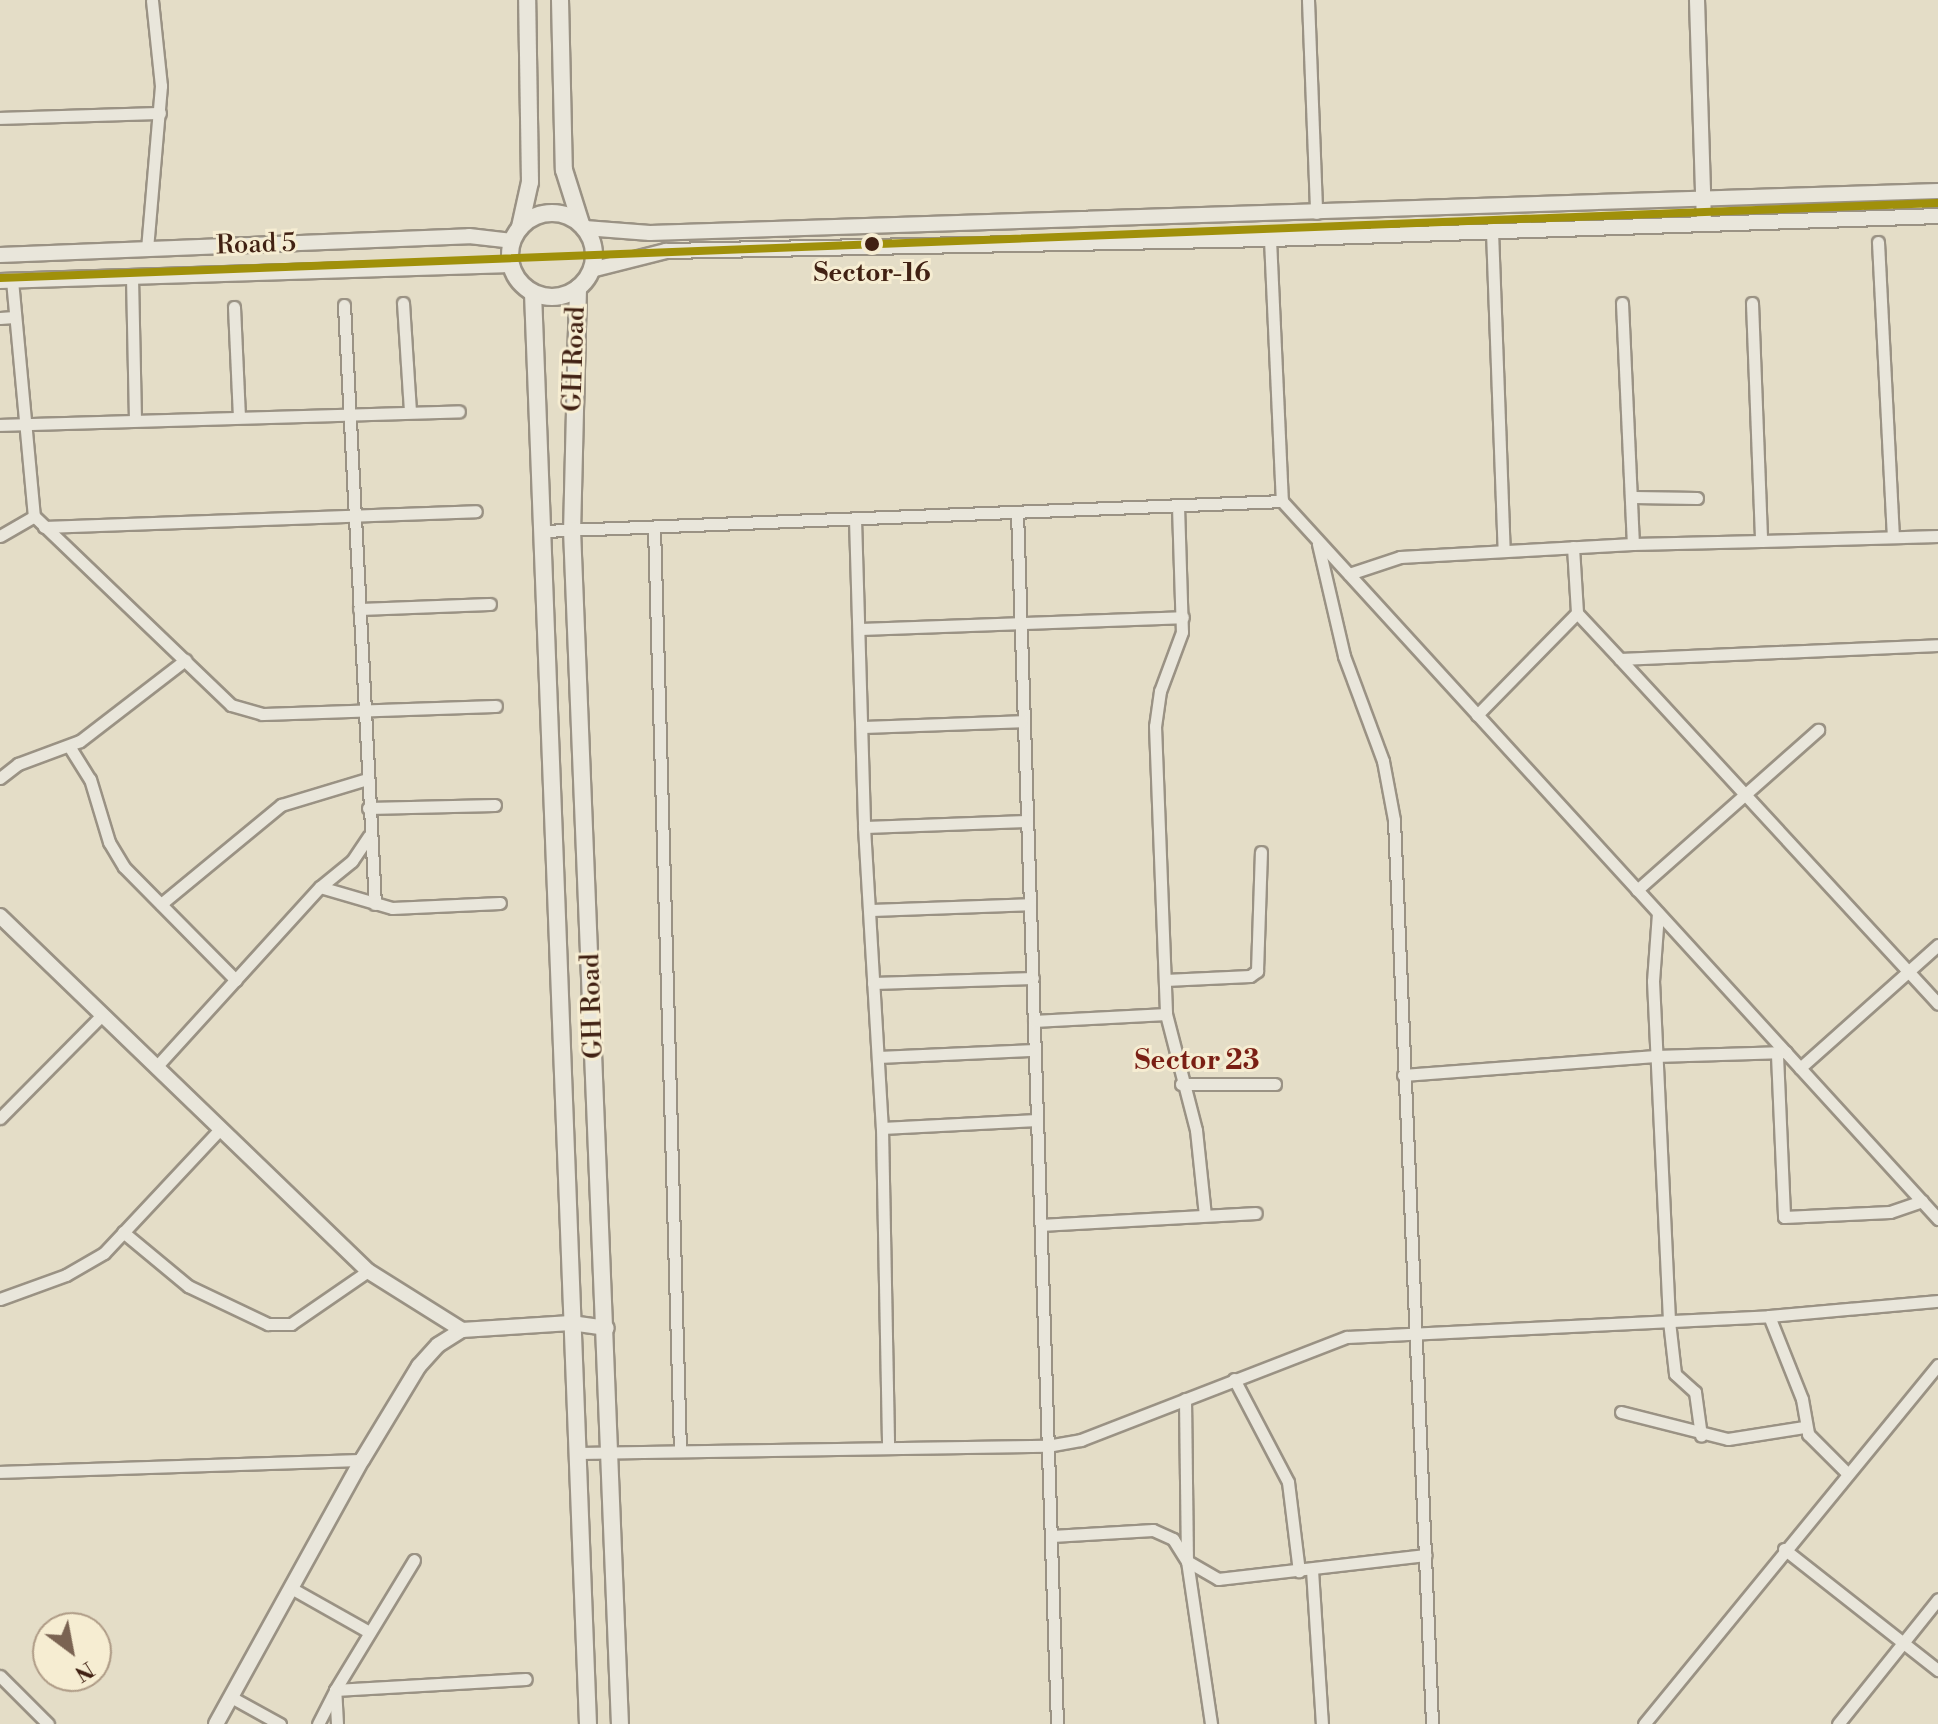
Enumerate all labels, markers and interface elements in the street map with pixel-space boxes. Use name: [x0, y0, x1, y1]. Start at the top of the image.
street label: Road 5: [215, 228, 297, 262]
marker: Sector-16: [861, 233, 883, 255]
place label: Sector-16: [813, 258, 931, 290]
street label: GH Road: [558, 306, 592, 412]
street label: GH Road: [576, 953, 610, 1059]
district label: Sector 23: [1134, 1044, 1260, 1078]
north arrow: [32, 1612, 112, 1692]
text: N: [69, 1655, 98, 1687]

